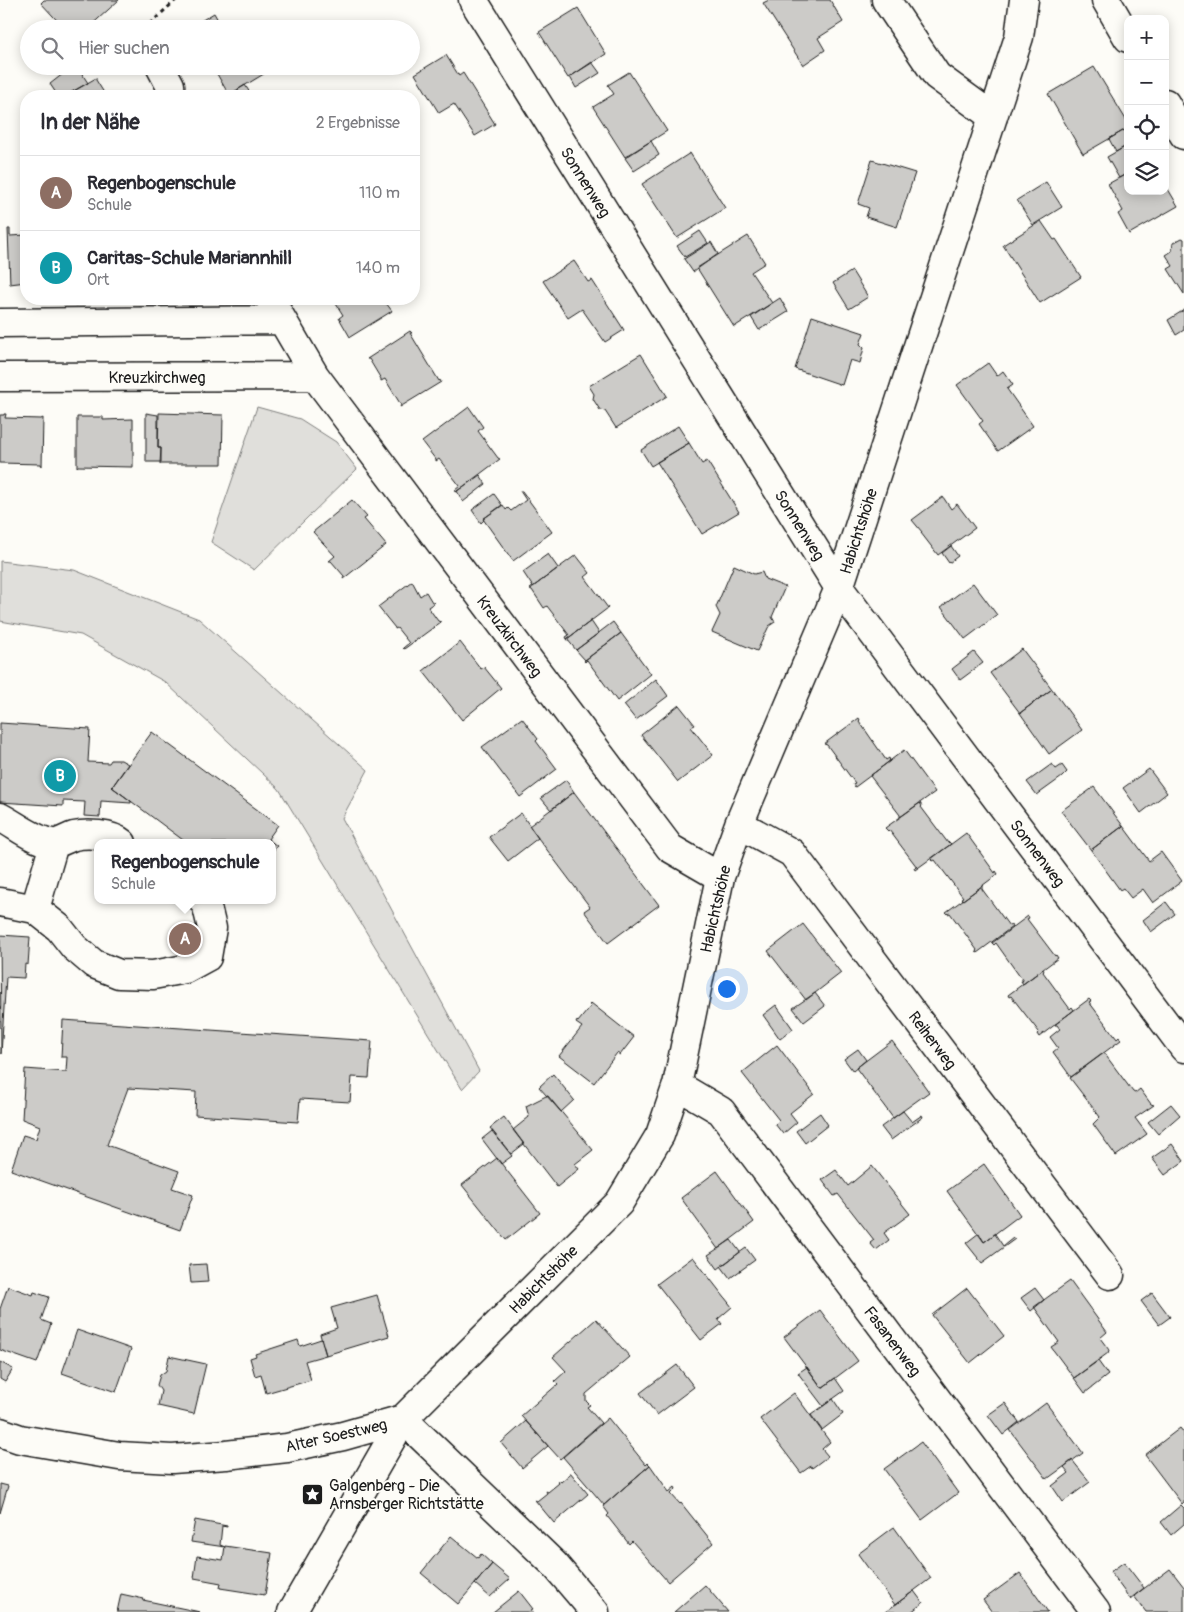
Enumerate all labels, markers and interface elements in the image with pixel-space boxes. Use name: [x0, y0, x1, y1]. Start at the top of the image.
map controls: [1124, 15, 1169, 195]
button: +: [1124, 15, 1169, 60]
search box: [20, 20, 420, 75]
icon: search: [38, 34, 66, 62]
text: Hier suchen: [78, 36, 170, 60]
button: −: [1124, 60, 1169, 105]
button: locate: [1124, 105, 1169, 150]
text: In der Nähe: [40, 109, 140, 136]
text: 2 Ergebnisse: [316, 113, 400, 133]
street label: Sonnenweg: [556, 144, 615, 221]
button: layers: [1124, 150, 1169, 195]
text: Regenbogenschule: [87, 171, 236, 195]
text: A: [51, 183, 61, 203]
text: 110 m: [359, 183, 400, 203]
text: Schule: [87, 195, 132, 215]
text: Caritas-Schule Mariannhill: [87, 246, 292, 270]
text: B: [51, 258, 61, 278]
text: 140 m: [356, 258, 400, 278]
text: Ort: [87, 270, 109, 290]
street label: Kreuzkirchweg: [109, 368, 205, 388]
street label: Habichtshöhe: [836, 486, 882, 577]
street label: Sonnenweg: [770, 487, 829, 564]
street label: Kreuzkirchweg: [472, 592, 546, 681]
pin: B: [44, 757, 76, 795]
street label: Sonnenweg: [1005, 816, 1069, 891]
popup: [94, 839, 276, 904]
text: Regenbogenschule: [111, 850, 259, 874]
street label: Habichtshöhe: [696, 863, 736, 955]
text: Schule: [111, 874, 155, 894]
pin: A: [169, 920, 201, 958]
your location: [714, 976, 740, 1002]
street label: Reiherweg: [904, 1007, 961, 1074]
street label: Habichtshöhe: [505, 1241, 582, 1318]
street label: Fasanenweg: [859, 1303, 925, 1381]
street label: Alter Soestweg: [283, 1415, 389, 1457]
place label: Galgenberg - Die Arnsberger Richtstätte: [329, 1476, 484, 1514]
place icon: Galgenberg - Die Arnsberger Richtstätte: [301, 1482, 325, 1506]

